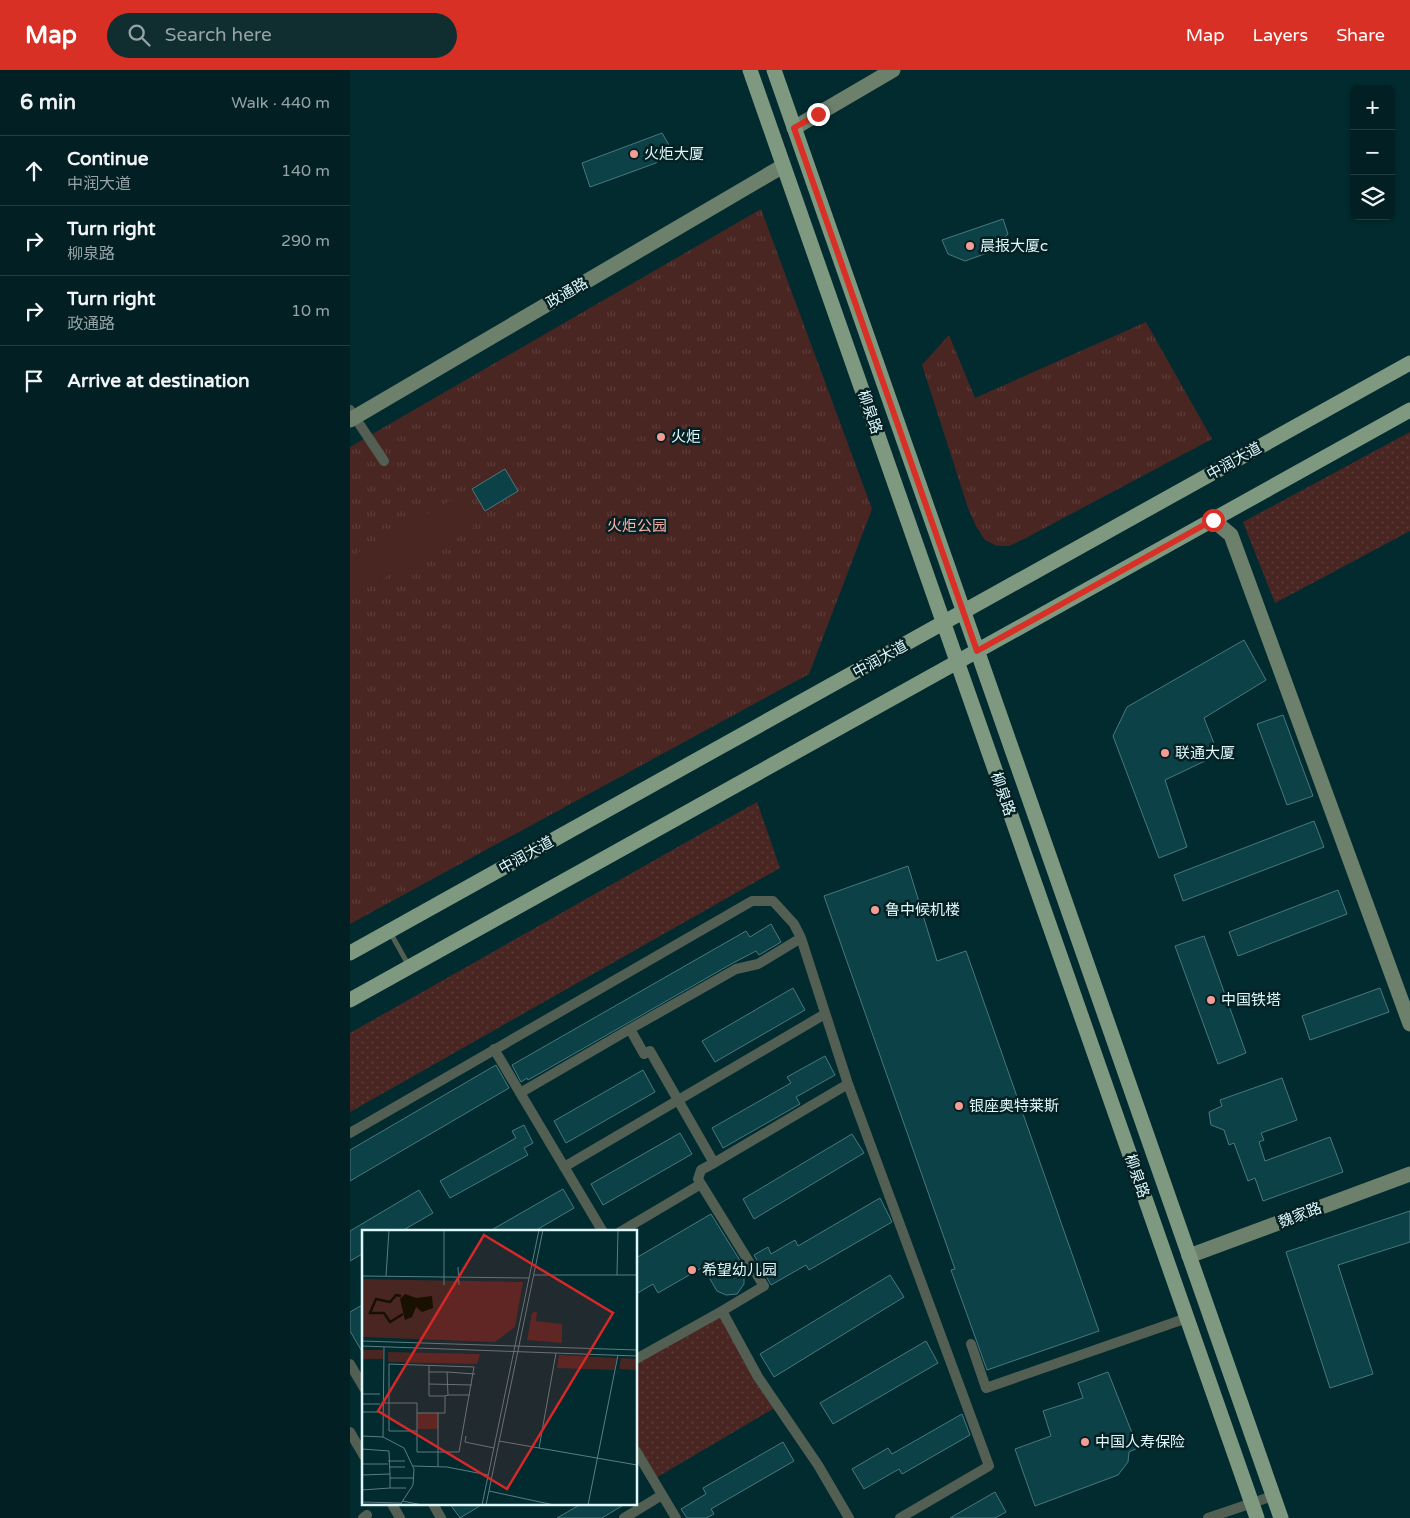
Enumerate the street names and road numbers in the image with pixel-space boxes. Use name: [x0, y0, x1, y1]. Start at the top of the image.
street label: 政通路: [543, 274, 591, 312]
street label: 柳泉路: [854, 388, 886, 436]
street label: 中润大道: [1203, 439, 1265, 483]
street label: 中润大道: [849, 637, 911, 681]
street label: 柳泉路: [987, 770, 1019, 818]
street label: 中润大道: [495, 833, 557, 877]
street label: 柳泉路: [1121, 1152, 1153, 1200]
street label: 魏家路: [1276, 1199, 1324, 1231]

